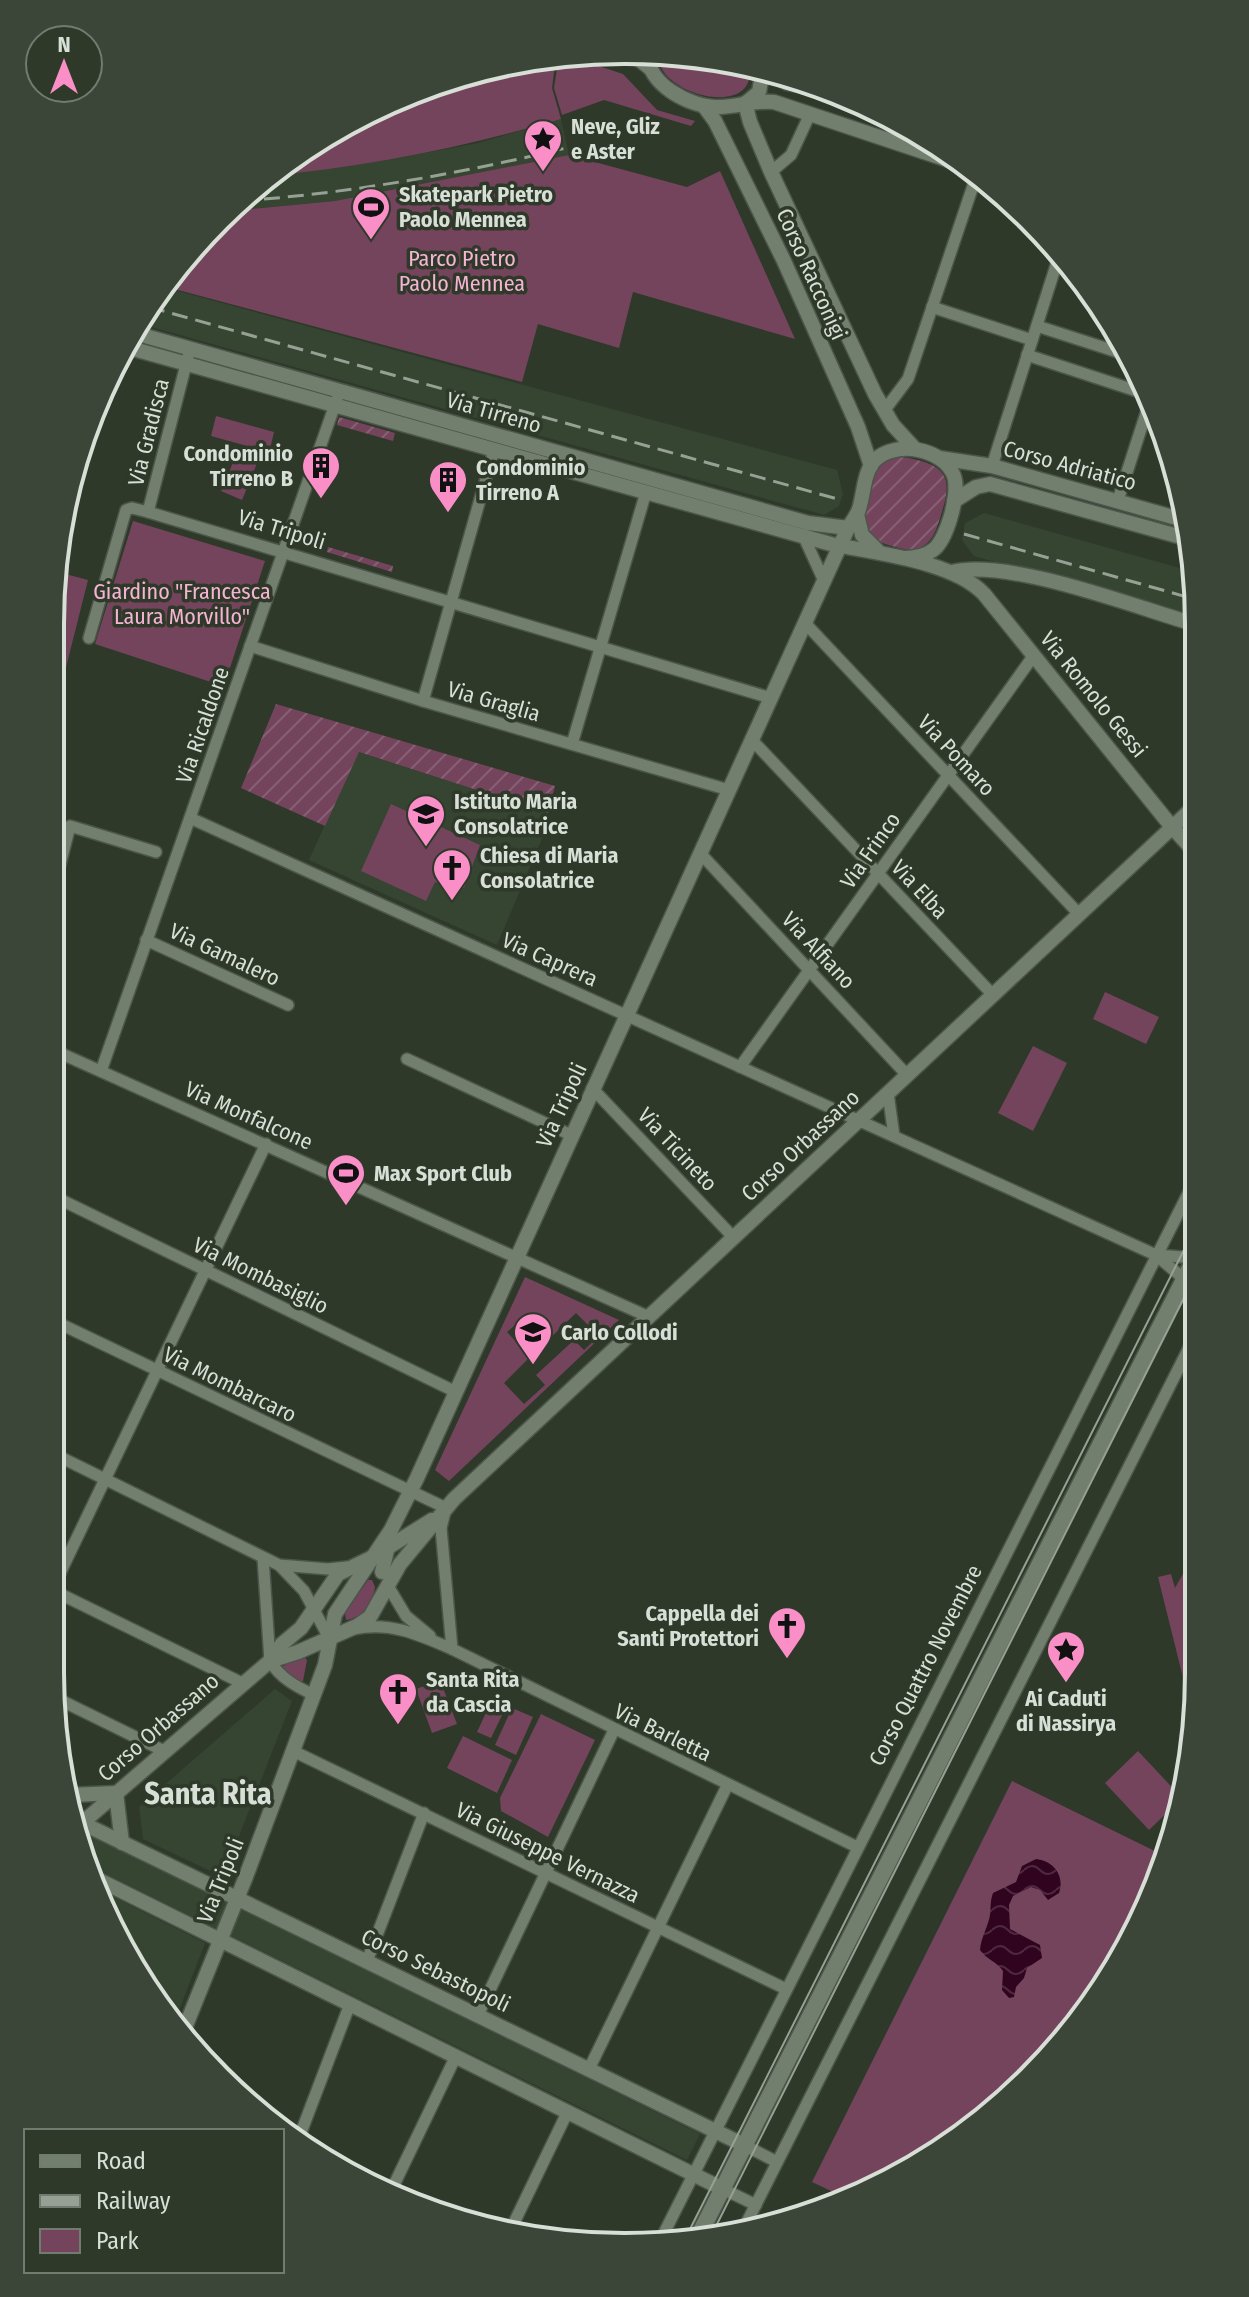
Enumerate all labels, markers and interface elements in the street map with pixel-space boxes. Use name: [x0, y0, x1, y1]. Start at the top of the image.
north arrow: [24, 24, 104, 104]
text: N: [57, 31, 71, 58]
place label: Neve, Gliz e Aster: [571, 113, 660, 165]
place icon: Neve, Gliz e Aster: [522, 118, 564, 173]
place label: Skatepark Pietro Paolo Mennea: [399, 181, 553, 233]
sports icon: Skatepark Pietro Paolo Mennea: [350, 186, 392, 241]
street label: Corso Racconigi: [771, 204, 853, 344]
park label: Parco Pietro Paolo Mennea: [399, 245, 525, 297]
street label: Via Gradisca: [122, 376, 175, 489]
street label: Via Tirreno: [443, 386, 544, 439]
street label: Corso Adriatico: [1000, 435, 1139, 496]
place label: Condominio Tirreno B: [183, 440, 293, 492]
building icon: Condominio Tirreno B: [300, 445, 342, 500]
place label: Condominio Tirreno A: [476, 454, 586, 506]
building icon: Condominio Tirreno A: [427, 459, 469, 514]
street label: Via Tripoli: [235, 503, 329, 556]
park label: Giardino "Francesca Laura Morvillo": [93, 578, 271, 630]
street label: Via Romolo Gessi: [1035, 626, 1153, 763]
street label: Via Ricaldone: [170, 663, 235, 787]
street label: Via Graglia: [444, 675, 543, 728]
street label: Via Pomaro: [912, 709, 1001, 802]
place label: Istituto Maria Consolatrice: [454, 788, 577, 840]
school or university icon: Istituto Maria Consolatrice: [405, 793, 447, 848]
street label: Via Frinco: [834, 807, 906, 894]
place label: Chiesa di Maria Consolatrice: [480, 842, 619, 894]
church icon: Chiesa di Maria Consolatrice: [431, 847, 473, 902]
street label: Via Elba: [886, 854, 954, 924]
street label: Via Alfiano: [776, 906, 861, 994]
street label: Via Gamalero: [165, 917, 284, 992]
street label: Via Caprera: [498, 926, 602, 993]
street label: Via Tripoli: [530, 1059, 593, 1152]
street label: Via Monfalcone: [181, 1075, 317, 1156]
street label: Corso Orbassano: [736, 1084, 865, 1207]
street label: Via Ticineto: [632, 1102, 723, 1197]
sports icon: Max Sport Club: [325, 1152, 367, 1207]
place label: Max Sport Club: [374, 1160, 512, 1187]
street label: Via Mombasiglio: [189, 1231, 333, 1320]
school or university icon: Carlo Collodi: [512, 1311, 554, 1366]
place label: Carlo Collodi: [561, 1319, 678, 1346]
street label: Via Mombarcaro: [159, 1341, 301, 1428]
street label: Corso Quattro Novembre: [863, 1560, 988, 1770]
place label: Cappella dei Santi Protettori: [617, 1600, 759, 1652]
church icon: Cappella dei Santi Protettori: [766, 1605, 808, 1660]
place icon: Ai Caduti di Nassirya: [1045, 1629, 1087, 1684]
place label: Santa Rita da Cascia: [426, 1666, 520, 1718]
street label: Corso Orbassano: [92, 1667, 224, 1787]
church icon: Santa Rita da Cascia: [377, 1671, 419, 1726]
place label: Ai Caduti di Nassirya: [1016, 1685, 1116, 1737]
street label: Via Barletta: [610, 1697, 716, 1768]
district label: Santa Rita: [144, 1776, 272, 1812]
street label: Via Giuseppe Vernazza: [451, 1796, 644, 1909]
street label: Via Tripoli: [191, 1833, 250, 1927]
street label: Corso Sebastopoli: [357, 1923, 515, 2018]
legend: [24, 2129, 284, 2273]
text: Road: [96, 2147, 146, 2175]
text: Railway: [96, 2187, 171, 2215]
text: Park: [96, 2227, 139, 2255]

